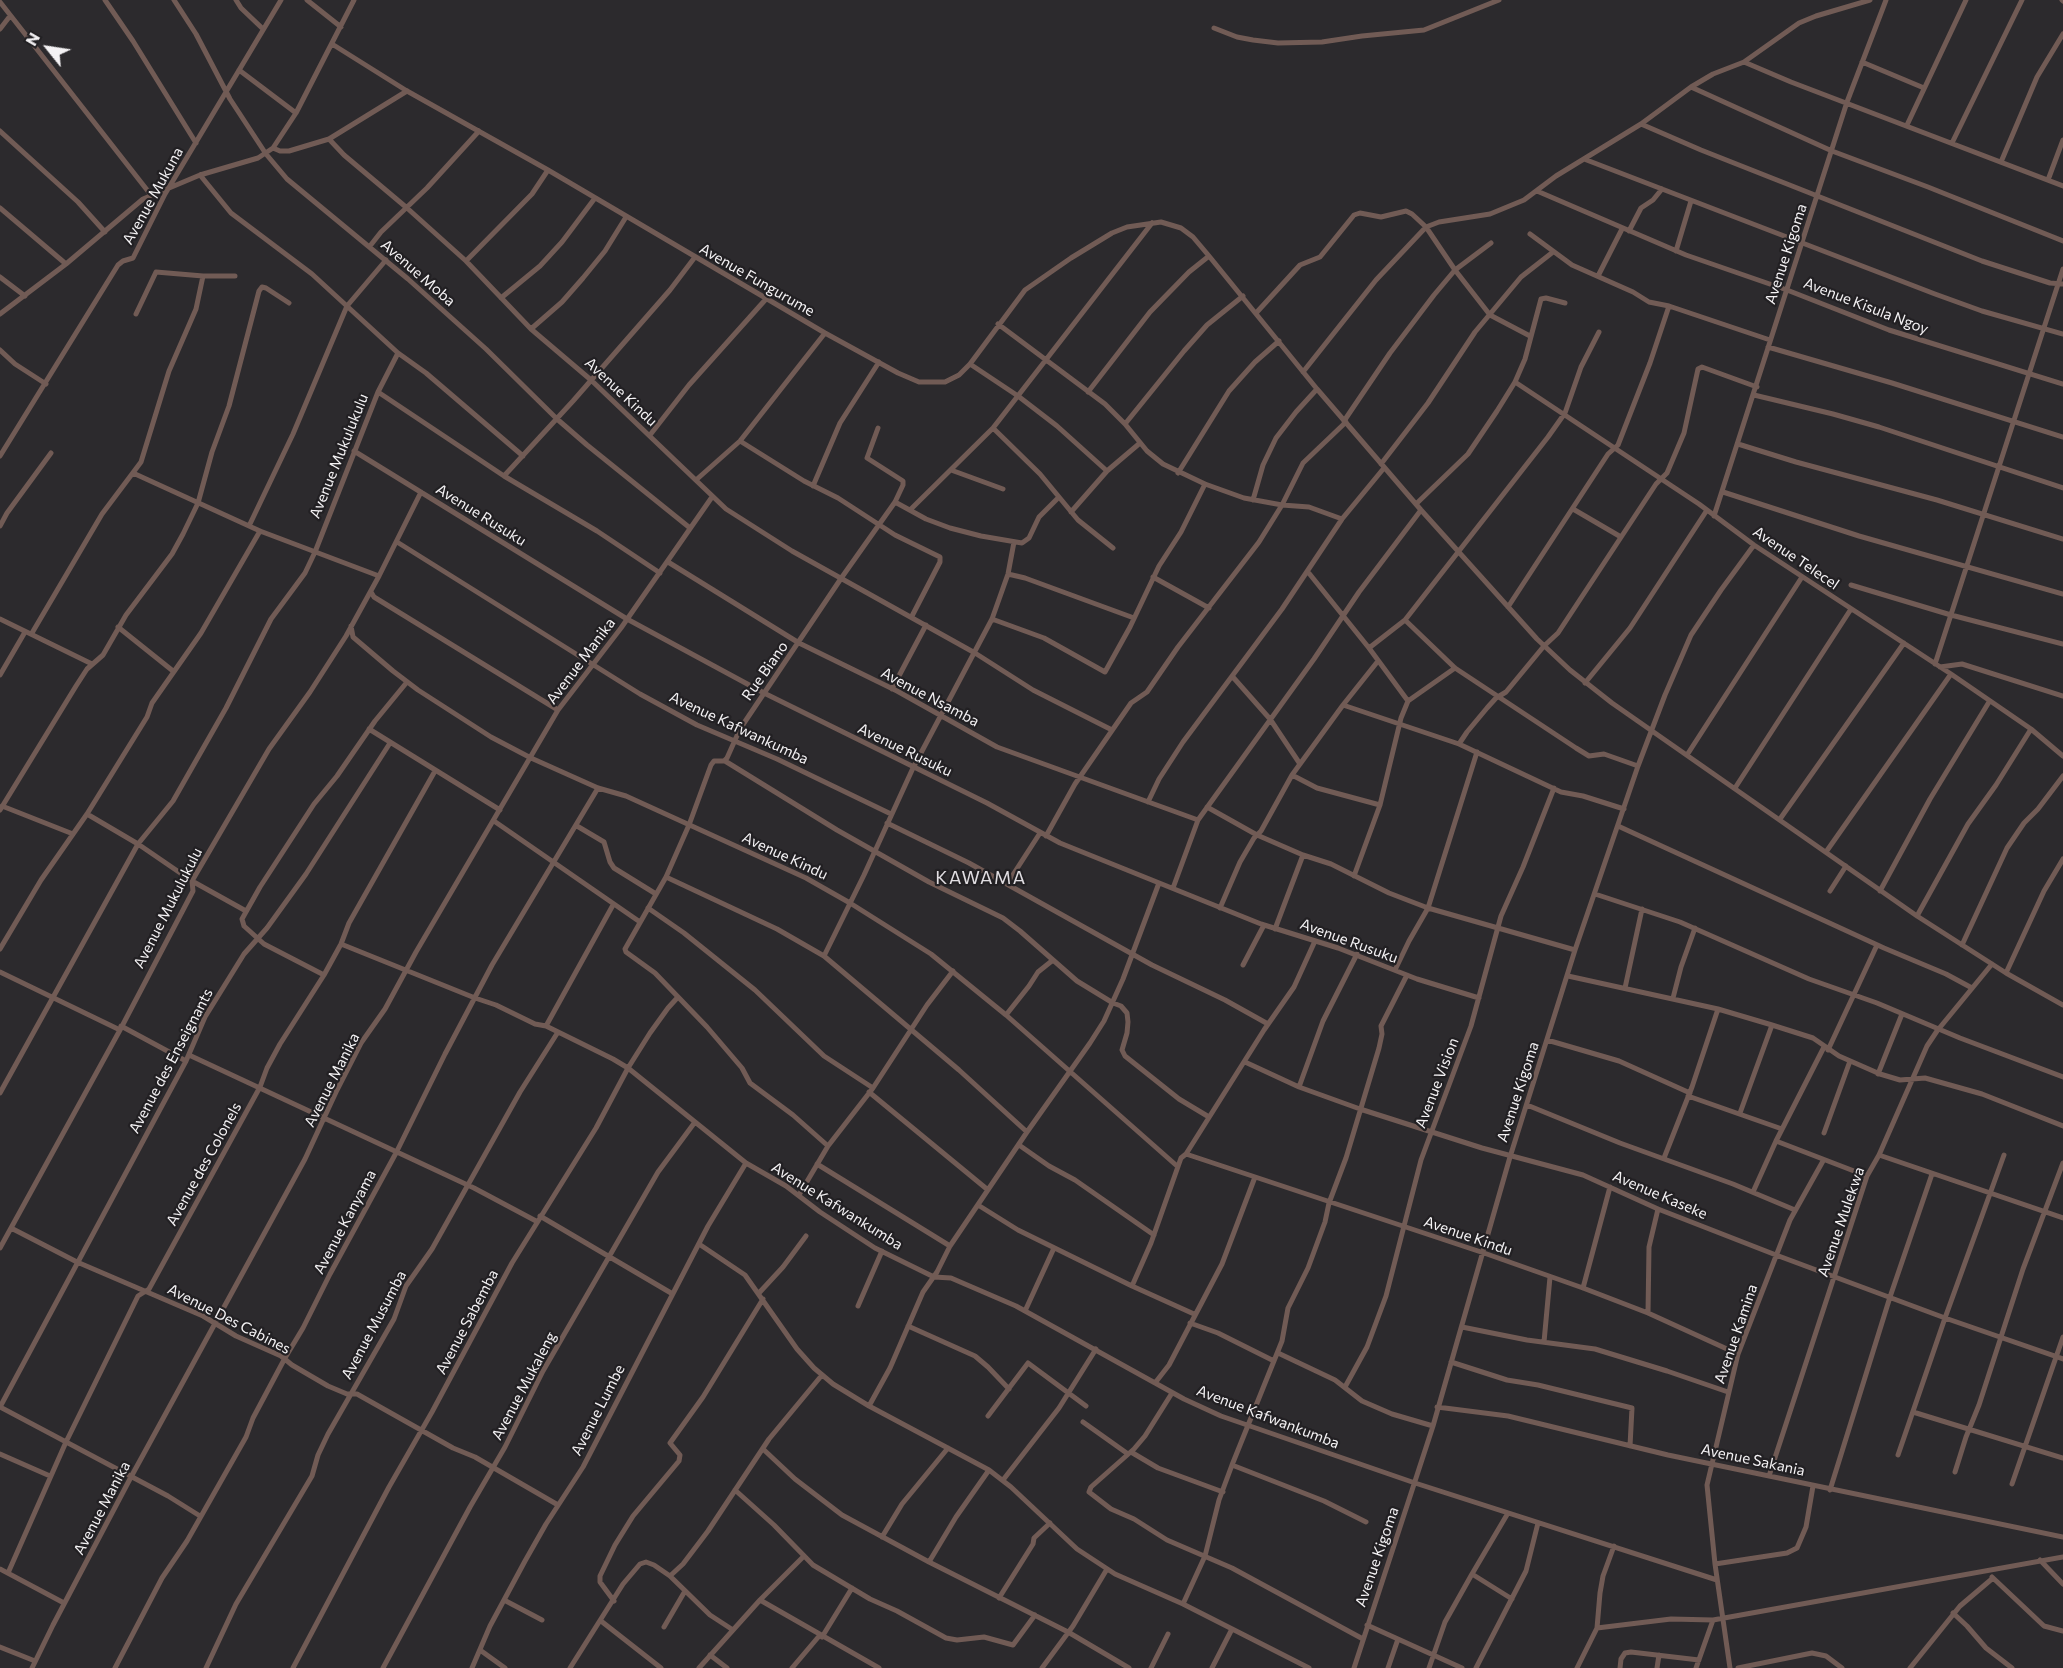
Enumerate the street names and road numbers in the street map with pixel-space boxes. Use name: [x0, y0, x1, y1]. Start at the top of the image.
street label: Avenue Mukuna: [119, 144, 187, 248]
street label: Avenue Kigoma: [1761, 201, 1811, 307]
street label: Avenue Moba: [377, 236, 459, 310]
street label: Avenue Fungurume: [696, 240, 818, 320]
street label: Avenue Kisula Ngoy: [1801, 274, 1931, 338]
street label: Avenue Kindu: [581, 354, 661, 430]
street label: Avenue Mukulukulu: [306, 391, 372, 521]
street label: Avenue Rusuku: [433, 480, 529, 550]
street label: Avenue Telecel: [1749, 523, 1843, 593]
street label: Avenue Manika: [543, 614, 619, 708]
street label: Rue Biano: [738, 638, 792, 704]
street label: Avenue Nsamba: [878, 664, 982, 730]
street label: Avenue Kafwankumba: [667, 688, 811, 768]
street label: Avenue Rusuku: [855, 719, 955, 781]
street label: Avenue Kindu: [739, 828, 831, 884]
street label: Avenue Mukulukulu: [130, 845, 206, 971]
street label: Avenue Rusuku: [1298, 915, 1400, 967]
street label: Avenue des Enseignants: [125, 986, 217, 1136]
street label: Avenue Manika: [301, 1030, 363, 1130]
street label: Avenue Vision: [1412, 1035, 1462, 1131]
street label: Avenue Kigoma: [1493, 1039, 1543, 1145]
street label: Avenue des Colonels: [163, 1099, 245, 1229]
street label: Avenue Kafwankumba: [768, 1158, 906, 1254]
street label: Avenue Mulekwa: [1814, 1165, 1868, 1279]
street label: Avenue Kanyama: [310, 1167, 380, 1277]
street label: Avenue Kaseke: [1610, 1167, 1710, 1223]
street label: Avenue Kindu: [1421, 1212, 1515, 1260]
street label: Avenue Sabemba: [432, 1267, 502, 1377]
street label: Avenue Musumba: [338, 1268, 410, 1382]
street label: Avenue Des Cabines: [164, 1280, 294, 1358]
street label: Avenue Kamina: [1711, 1282, 1761, 1386]
street label: Avenue Mukaleng: [488, 1329, 560, 1443]
street label: Avenue Lumbe: [567, 1361, 629, 1459]
street label: Avenue Kafwankumba: [1194, 1381, 1342, 1453]
street label: Avenue Sakania: [1699, 1440, 1807, 1480]
street label: Avenue Manika: [70, 1458, 134, 1558]
street label: Avenue Kigoma: [1351, 1505, 1403, 1609]

